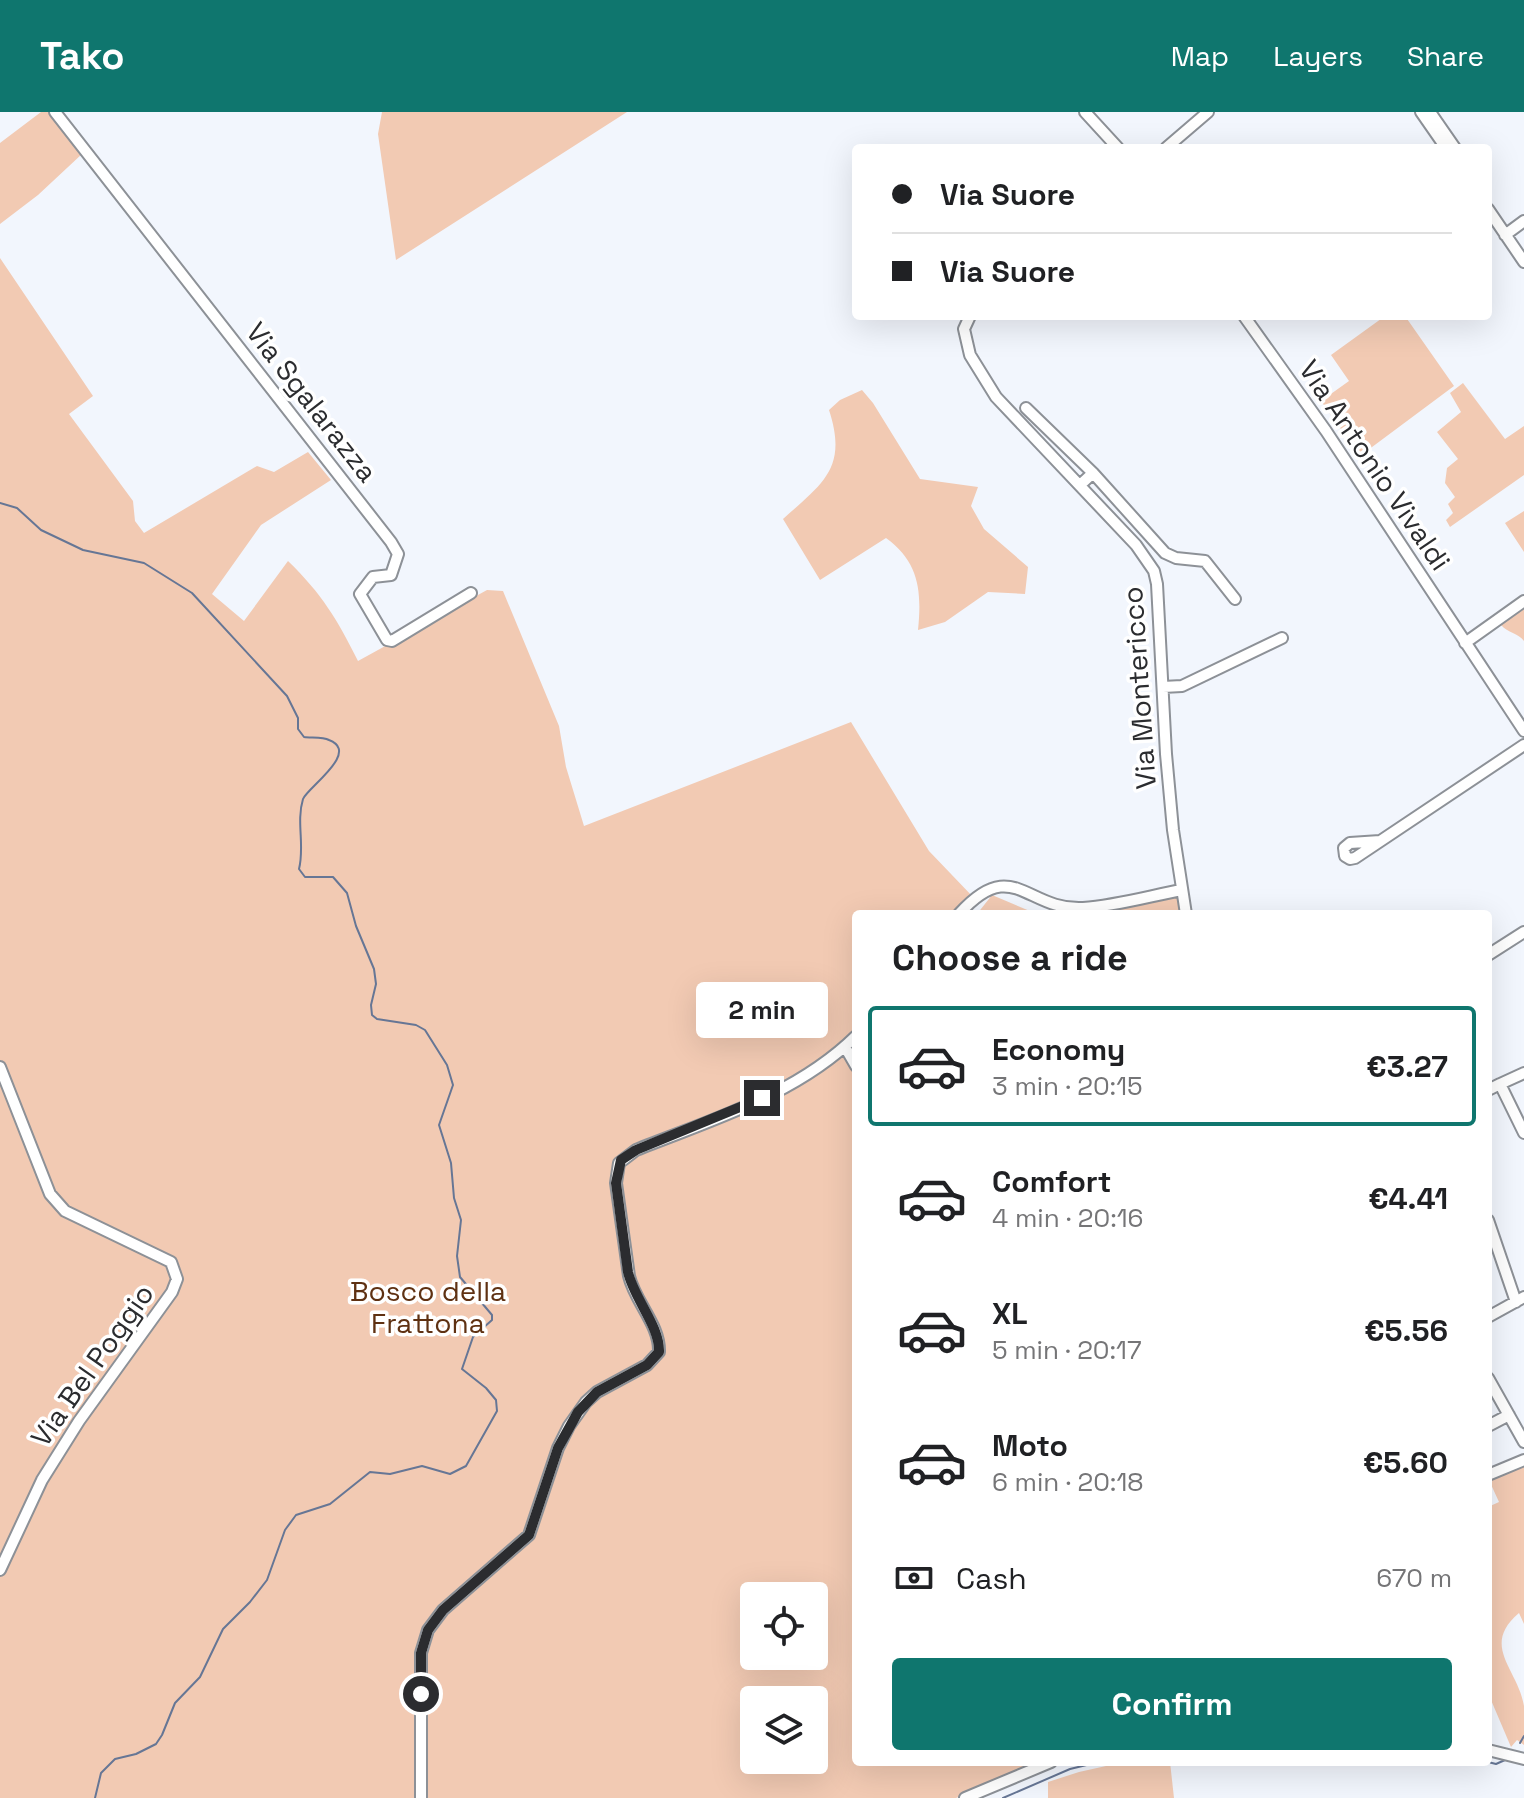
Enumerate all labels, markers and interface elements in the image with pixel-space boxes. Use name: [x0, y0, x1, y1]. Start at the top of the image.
text: Tako: [40, 32, 125, 80]
text: Map: [1171, 38, 1229, 74]
text: Layers: [1273, 38, 1363, 74]
text: Share: [1407, 38, 1484, 74]
text: Via Suore: [940, 175, 1075, 214]
text: Via Suore: [940, 252, 1075, 291]
street label: Via Sgalarazza: [238, 315, 386, 489]
street label: Via Antonio Vivaldi: [1291, 353, 1459, 577]
street label: Via Montericco: [1114, 586, 1164, 790]
text: Choose a ride: [892, 935, 1128, 981]
callout: 2 min: [696, 982, 828, 1038]
text: 2 min: [728, 993, 796, 1027]
icon: car: [896, 1030, 968, 1102]
text: Economy: [992, 1030, 1125, 1069]
text: €3.27: [1366, 1047, 1448, 1086]
text: 3 min · 20:15: [992, 1069, 1143, 1103]
route end: [744, 1080, 780, 1116]
icon: car: [896, 1162, 968, 1234]
text: Comfort: [992, 1162, 1111, 1201]
text: €4.41: [1368, 1179, 1448, 1218]
text: 4 min · 20:16: [992, 1201, 1144, 1235]
park label: Bosco della Frattona: [350, 1273, 506, 1341]
street label: Via Bel Poggio: [23, 1277, 161, 1453]
icon: car: [896, 1294, 968, 1366]
text: XL: [992, 1294, 1028, 1333]
text: €5.56: [1364, 1311, 1448, 1350]
text: 5 min · 20:17: [992, 1333, 1142, 1367]
icon: car: [896, 1426, 968, 1498]
text: Moto: [992, 1426, 1068, 1465]
text: €5.60: [1363, 1443, 1448, 1482]
text: 6 min · 20:18: [992, 1465, 1143, 1499]
icon: cash: [892, 1556, 936, 1600]
text: Cash: [956, 1559, 1027, 1598]
text: 670 m: [1376, 1561, 1452, 1595]
map controls: [740, 1582, 828, 1774]
button: locate: [740, 1582, 828, 1670]
button: Confirm: [892, 1658, 1452, 1750]
route start: [403, 1676, 439, 1712]
button: layers: [740, 1686, 828, 1774]

